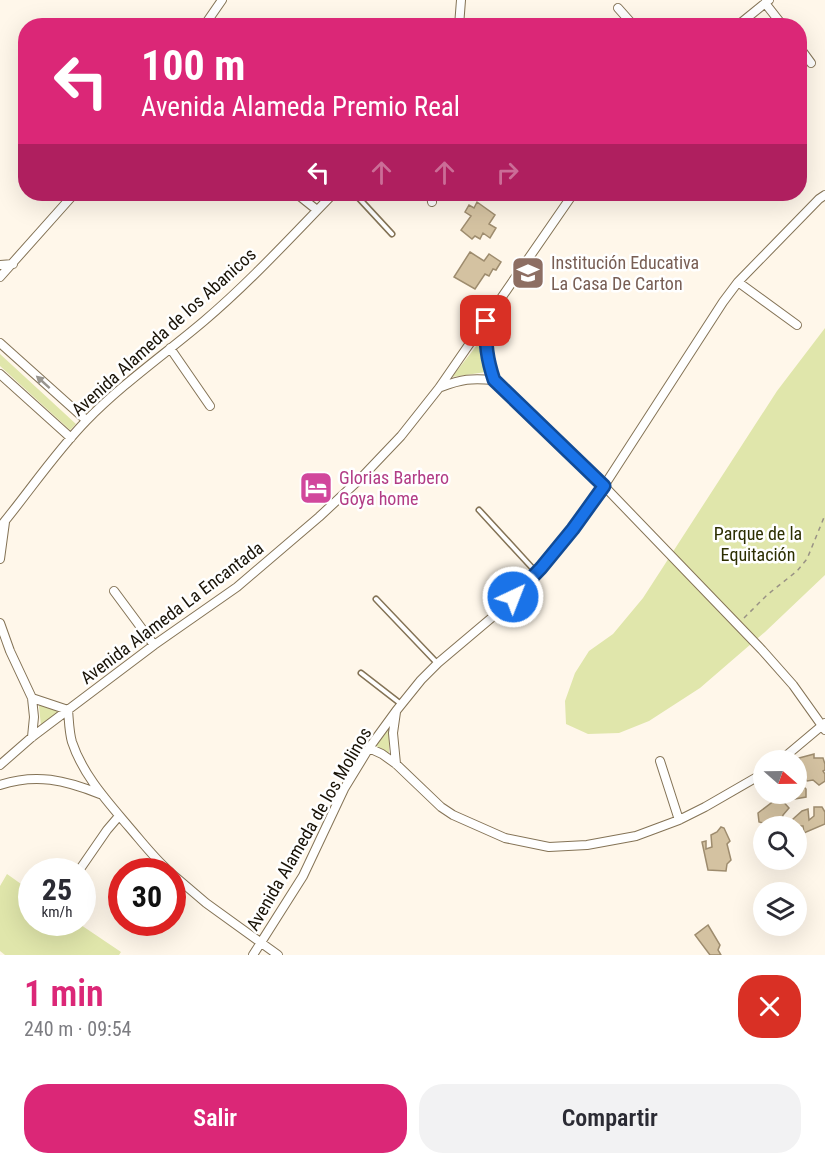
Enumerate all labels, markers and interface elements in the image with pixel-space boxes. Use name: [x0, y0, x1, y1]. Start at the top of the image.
text: 100 m: [141, 41, 246, 90]
icon: left: [42, 42, 120, 120]
text: Avenida Alameda Premio Real: [141, 91, 460, 123]
icon: left: [302, 156, 335, 189]
icon: ahead: [365, 156, 398, 189]
icon: ahead: [428, 156, 461, 189]
icon: right: [491, 156, 524, 189]
street label: Avenida Alameda de los Abanicos: [67, 243, 260, 420]
place label: Institución Educativa La Casa De Carton: [551, 252, 699, 294]
school or university icon: Institución Educativa La Casa De Carton: [510, 255, 546, 291]
pin: [460, 295, 511, 346]
icon: arrive: [469, 304, 502, 337]
one-way arrow: [36, 376, 51, 389]
place label: Glorias Barbero Goya home: [339, 467, 449, 509]
hotel icon: Glorias Barbero Goya home: [298, 470, 334, 506]
park label: Parque de la Equitación: [714, 523, 802, 565]
street label: Avenida Alameda La Encantada: [76, 537, 267, 688]
position arrow: [481, 565, 545, 629]
street label: Avenida Alameda de los Molinos: [242, 723, 375, 934]
north arrow: [753, 750, 807, 804]
map controls: [753, 750, 807, 936]
button: search: [753, 816, 807, 870]
speed limit sign: 30: [108, 858, 186, 936]
text: 25: [42, 872, 72, 907]
button: layers: [753, 882, 807, 936]
text: km/h: [42, 903, 72, 921]
text: 1 min: [24, 973, 104, 1015]
button: close: [738, 975, 801, 1038]
text: 240 m · 09:54: [24, 1017, 131, 1041]
button: Salir: [24, 1084, 407, 1153]
button: Compartir: [419, 1084, 801, 1153]

